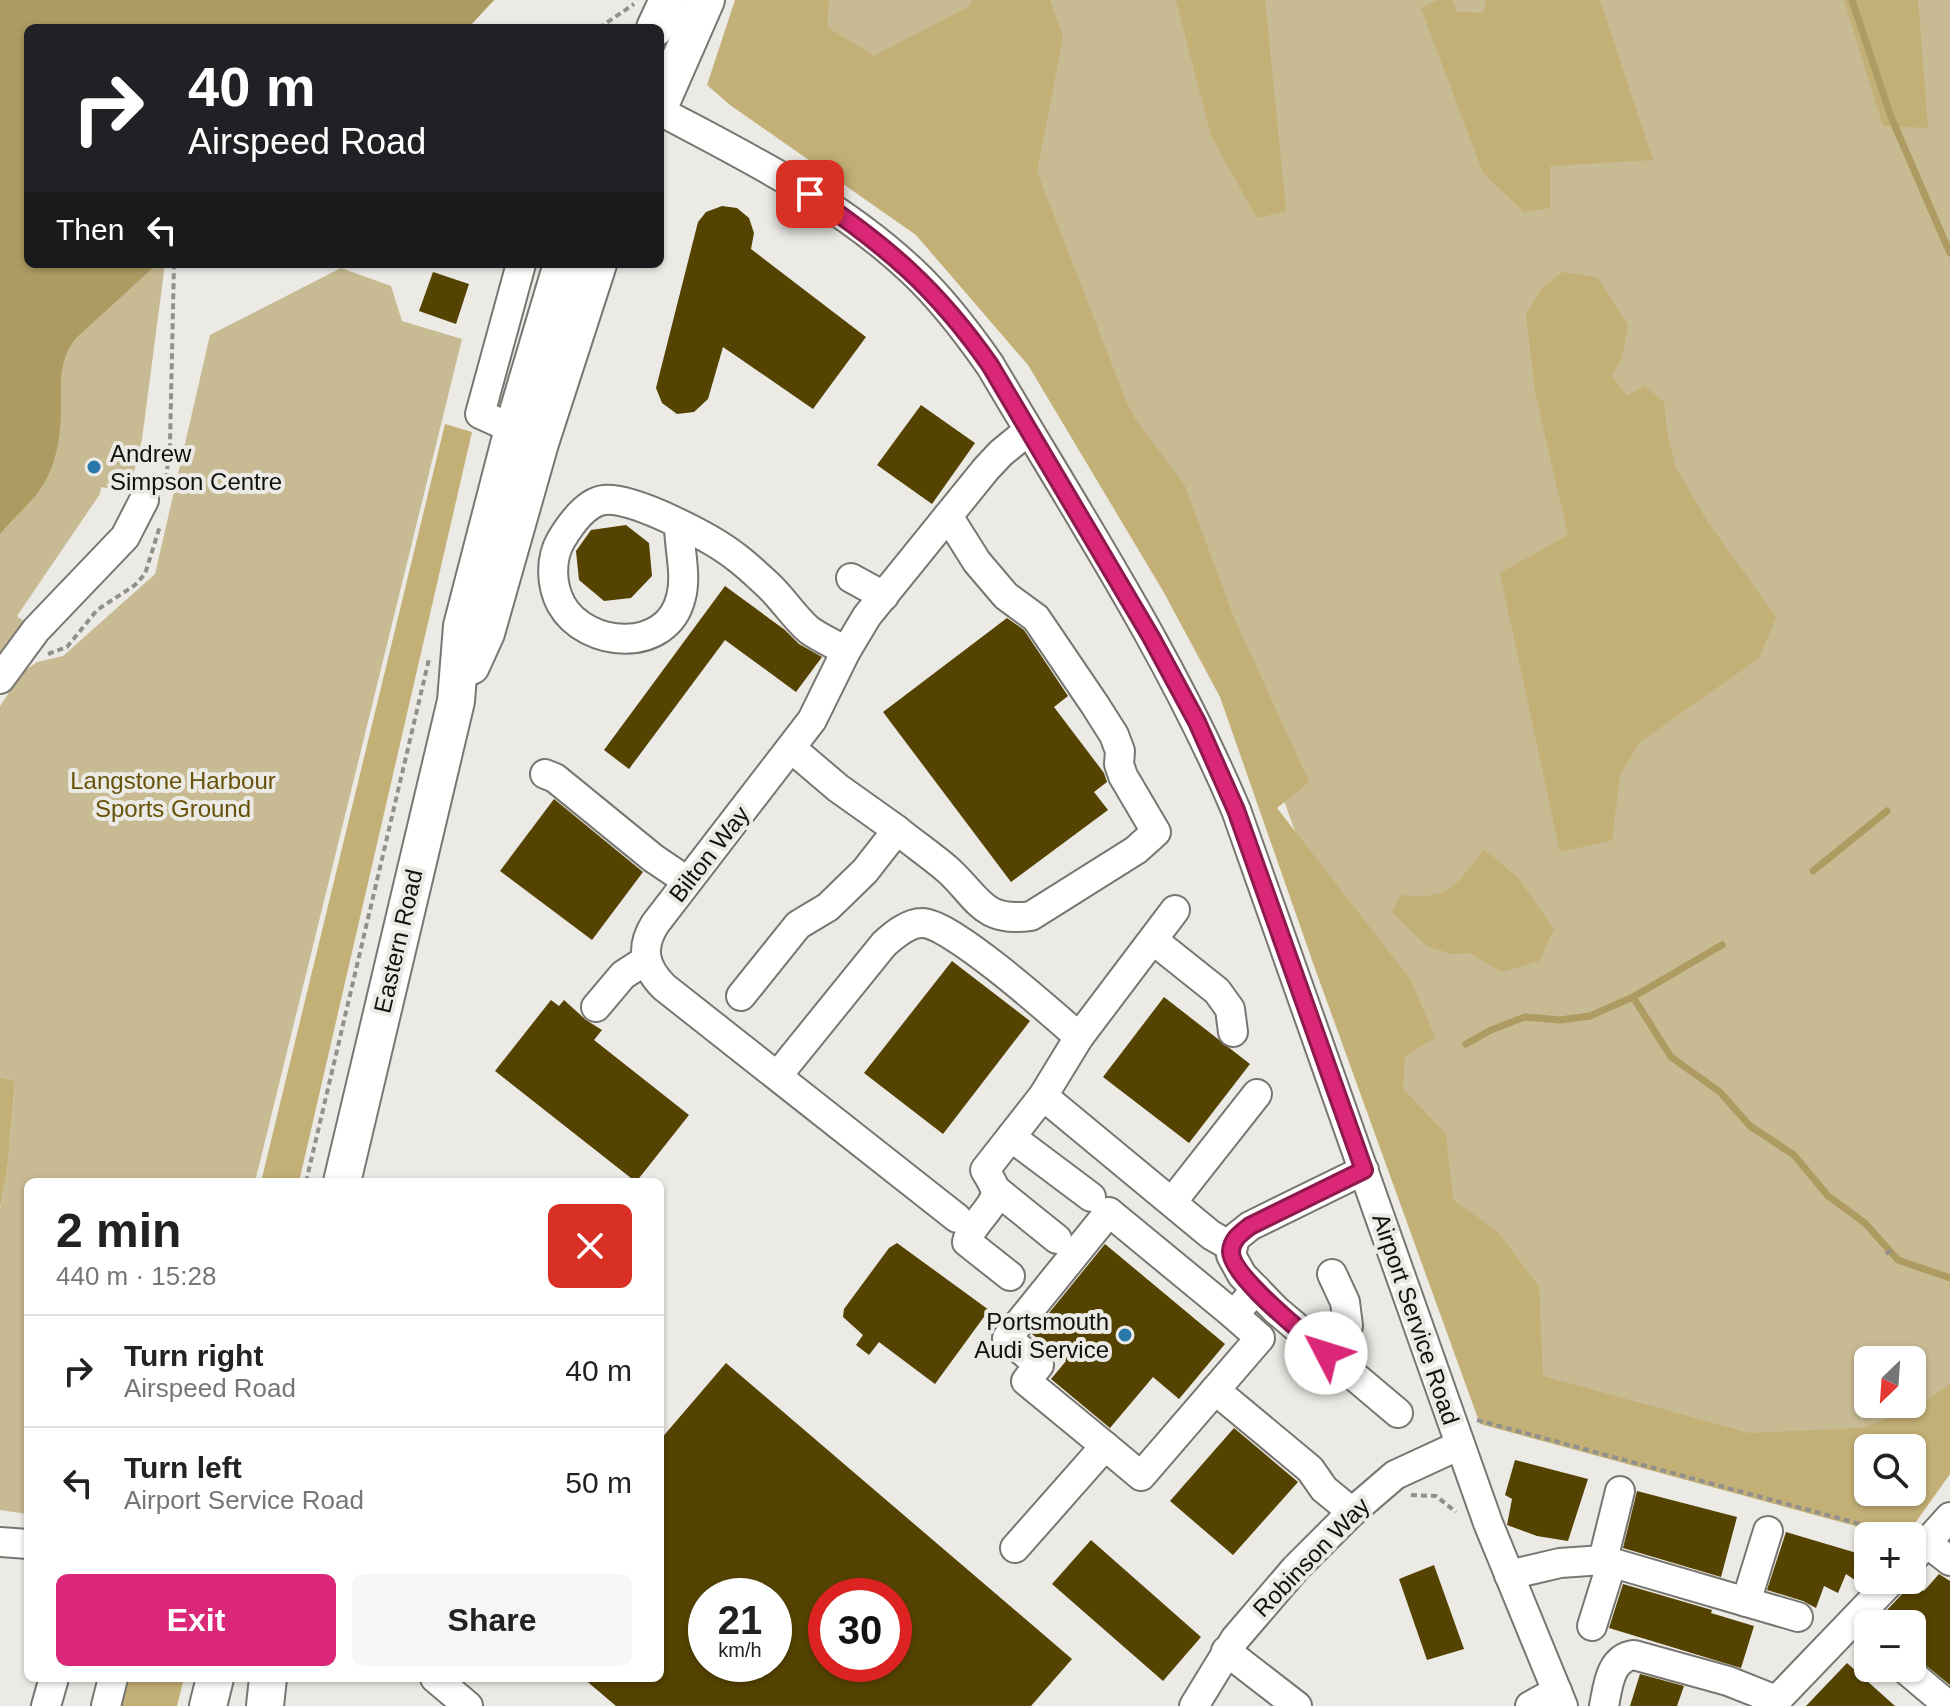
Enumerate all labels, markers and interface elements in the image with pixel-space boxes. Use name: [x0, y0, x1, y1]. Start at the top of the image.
text: 40 m: [188, 55, 316, 118]
icon: right: [56, 56, 160, 160]
text: Airspeed Road: [188, 121, 426, 162]
pin: [776, 160, 844, 228]
icon: arrive: [788, 172, 832, 216]
icon: left: [140, 208, 184, 252]
text: Then: [56, 213, 124, 246]
place label: Andrew Simpson Centre: [110, 440, 282, 495]
marker: Andrew Simpson Centre: [85, 458, 103, 476]
park label: Langstone Harbour Sports Ground: [70, 767, 276, 822]
street label: Bilton Way: [663, 801, 755, 907]
street label: Eastern Road: [368, 866, 428, 1016]
text: 2 min: [56, 1204, 181, 1257]
button: close: [548, 1204, 632, 1288]
street label: Airport Service Road: [1367, 1210, 1465, 1428]
text: 440 m · 15:28: [56, 1261, 216, 1291]
place label: Portsmouth Audi Service: [974, 1308, 1109, 1363]
position arrow: [1284, 1311, 1368, 1395]
marker: Portsmouth Audi Service: [1116, 1326, 1134, 1344]
text: Turn right: [124, 1339, 263, 1372]
north arrow: [1854, 1346, 1926, 1418]
map controls: [1854, 1346, 1926, 1682]
icon: right: [56, 1349, 100, 1393]
text: 40 m: [565, 1354, 632, 1387]
text: Airspeed Road: [124, 1373, 296, 1403]
button: search: [1854, 1434, 1926, 1506]
text: Turn left: [124, 1451, 242, 1484]
icon: left: [56, 1461, 100, 1505]
text: 50 m: [565, 1466, 632, 1499]
text: Airport Service Road: [124, 1485, 364, 1515]
street label: Robinson Way: [1247, 1492, 1375, 1622]
button: +: [1854, 1522, 1926, 1594]
button: Exit: [56, 1574, 336, 1666]
button: Share: [352, 1574, 632, 1666]
speed limit sign: 30: [808, 1578, 912, 1682]
text: 21: [718, 1598, 762, 1642]
button: −: [1854, 1610, 1926, 1682]
text: km/h: [718, 1639, 762, 1661]

